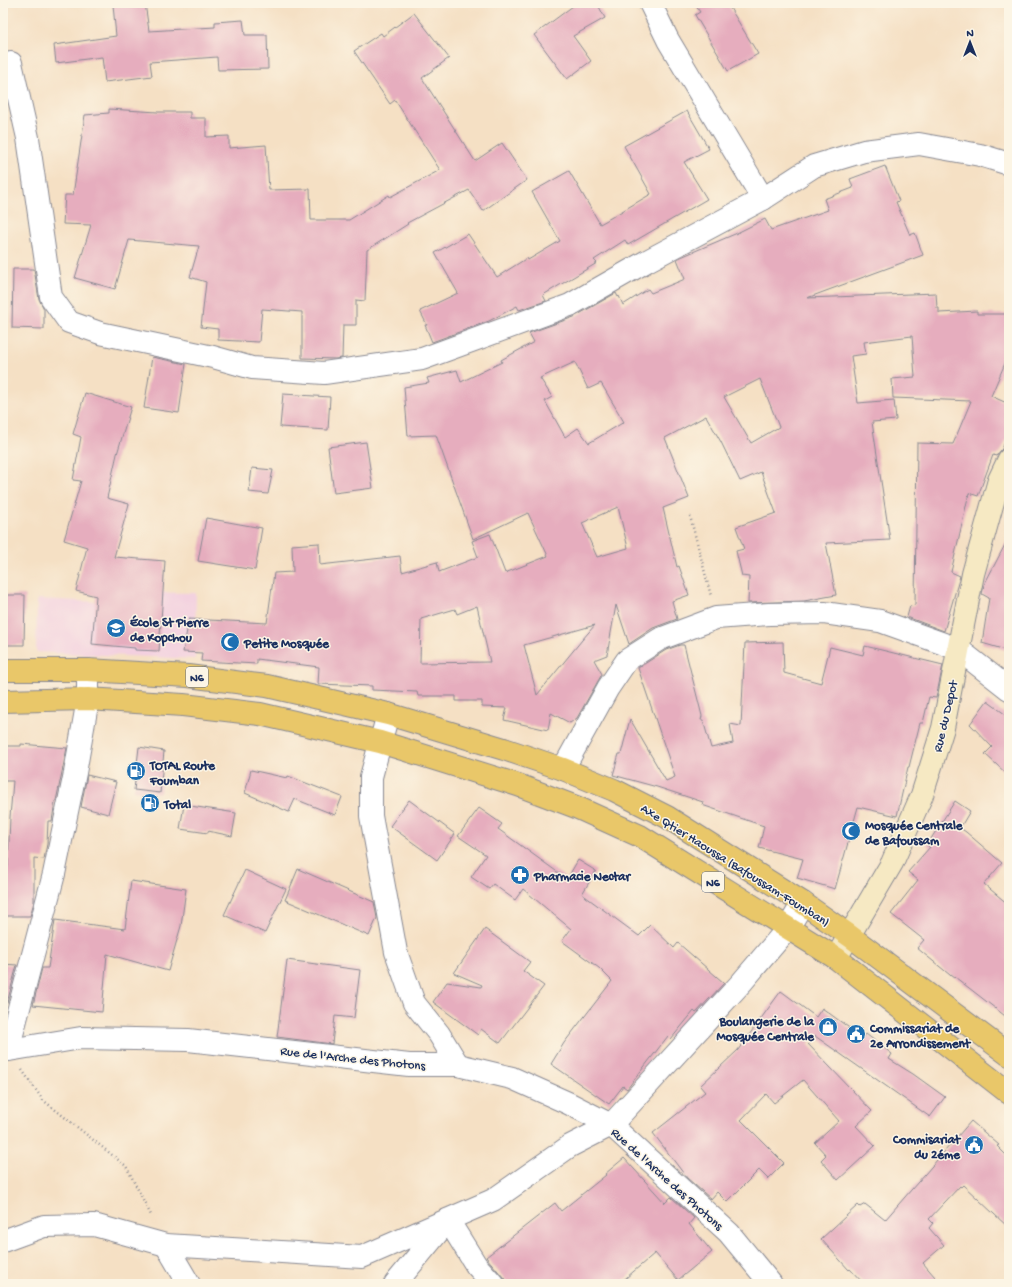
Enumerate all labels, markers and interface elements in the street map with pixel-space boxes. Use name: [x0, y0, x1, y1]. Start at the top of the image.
north arrow: [950, 22, 990, 62]
text: N: [966, 28, 974, 40]
place label: École St Pierre de Kopchou: [130, 615, 210, 647]
school or university icon: École St Pierre de Kopchou: [105, 617, 127, 639]
mosque icon: Petite Mosquée: [219, 631, 241, 653]
place label: Petite Mosquée: [243, 637, 330, 652]
road number: N6: [186, 667, 208, 687]
street label: Rue du Depot: [931, 678, 962, 754]
place label: TOTAL Route Foumban: [149, 759, 216, 789]
fuel station icon: TOTAL Route Foumban: [125, 760, 147, 782]
fuel station icon: Total: [139, 792, 161, 814]
place label: Total: [163, 798, 191, 813]
street label: Axe Qtier Haoussa (Bafoussam-Foumban): [637, 801, 832, 931]
place label: Mosquée Centrale de Bafoussam: [865, 819, 964, 849]
mosque icon: Mosquée Centrale de Bafoussam: [840, 820, 862, 842]
pharmacy icon: Pharmacie Nectar: [509, 864, 531, 886]
place label: Pharmacie Nectar: [533, 870, 632, 885]
road number: N6: [702, 872, 724, 892]
place label: Boulangerie de la Mosquée Centrale: [716, 1015, 815, 1045]
shop icon: Boulangerie de la Mosquée Centrale: [817, 1016, 839, 1038]
place label: Commissariat de 2e Arrondissement: [869, 1022, 972, 1052]
public building icon: Commissariat de 2e Arrondissement: [845, 1023, 867, 1045]
street label: Rue de l'Arche des Photons: [279, 1044, 427, 1075]
street label: Rue de l'Arche des Photons: [607, 1125, 726, 1235]
place label: Commisariat du 2éme: [892, 1133, 962, 1163]
public building icon: Commisariat du 2éme: [963, 1134, 985, 1156]

